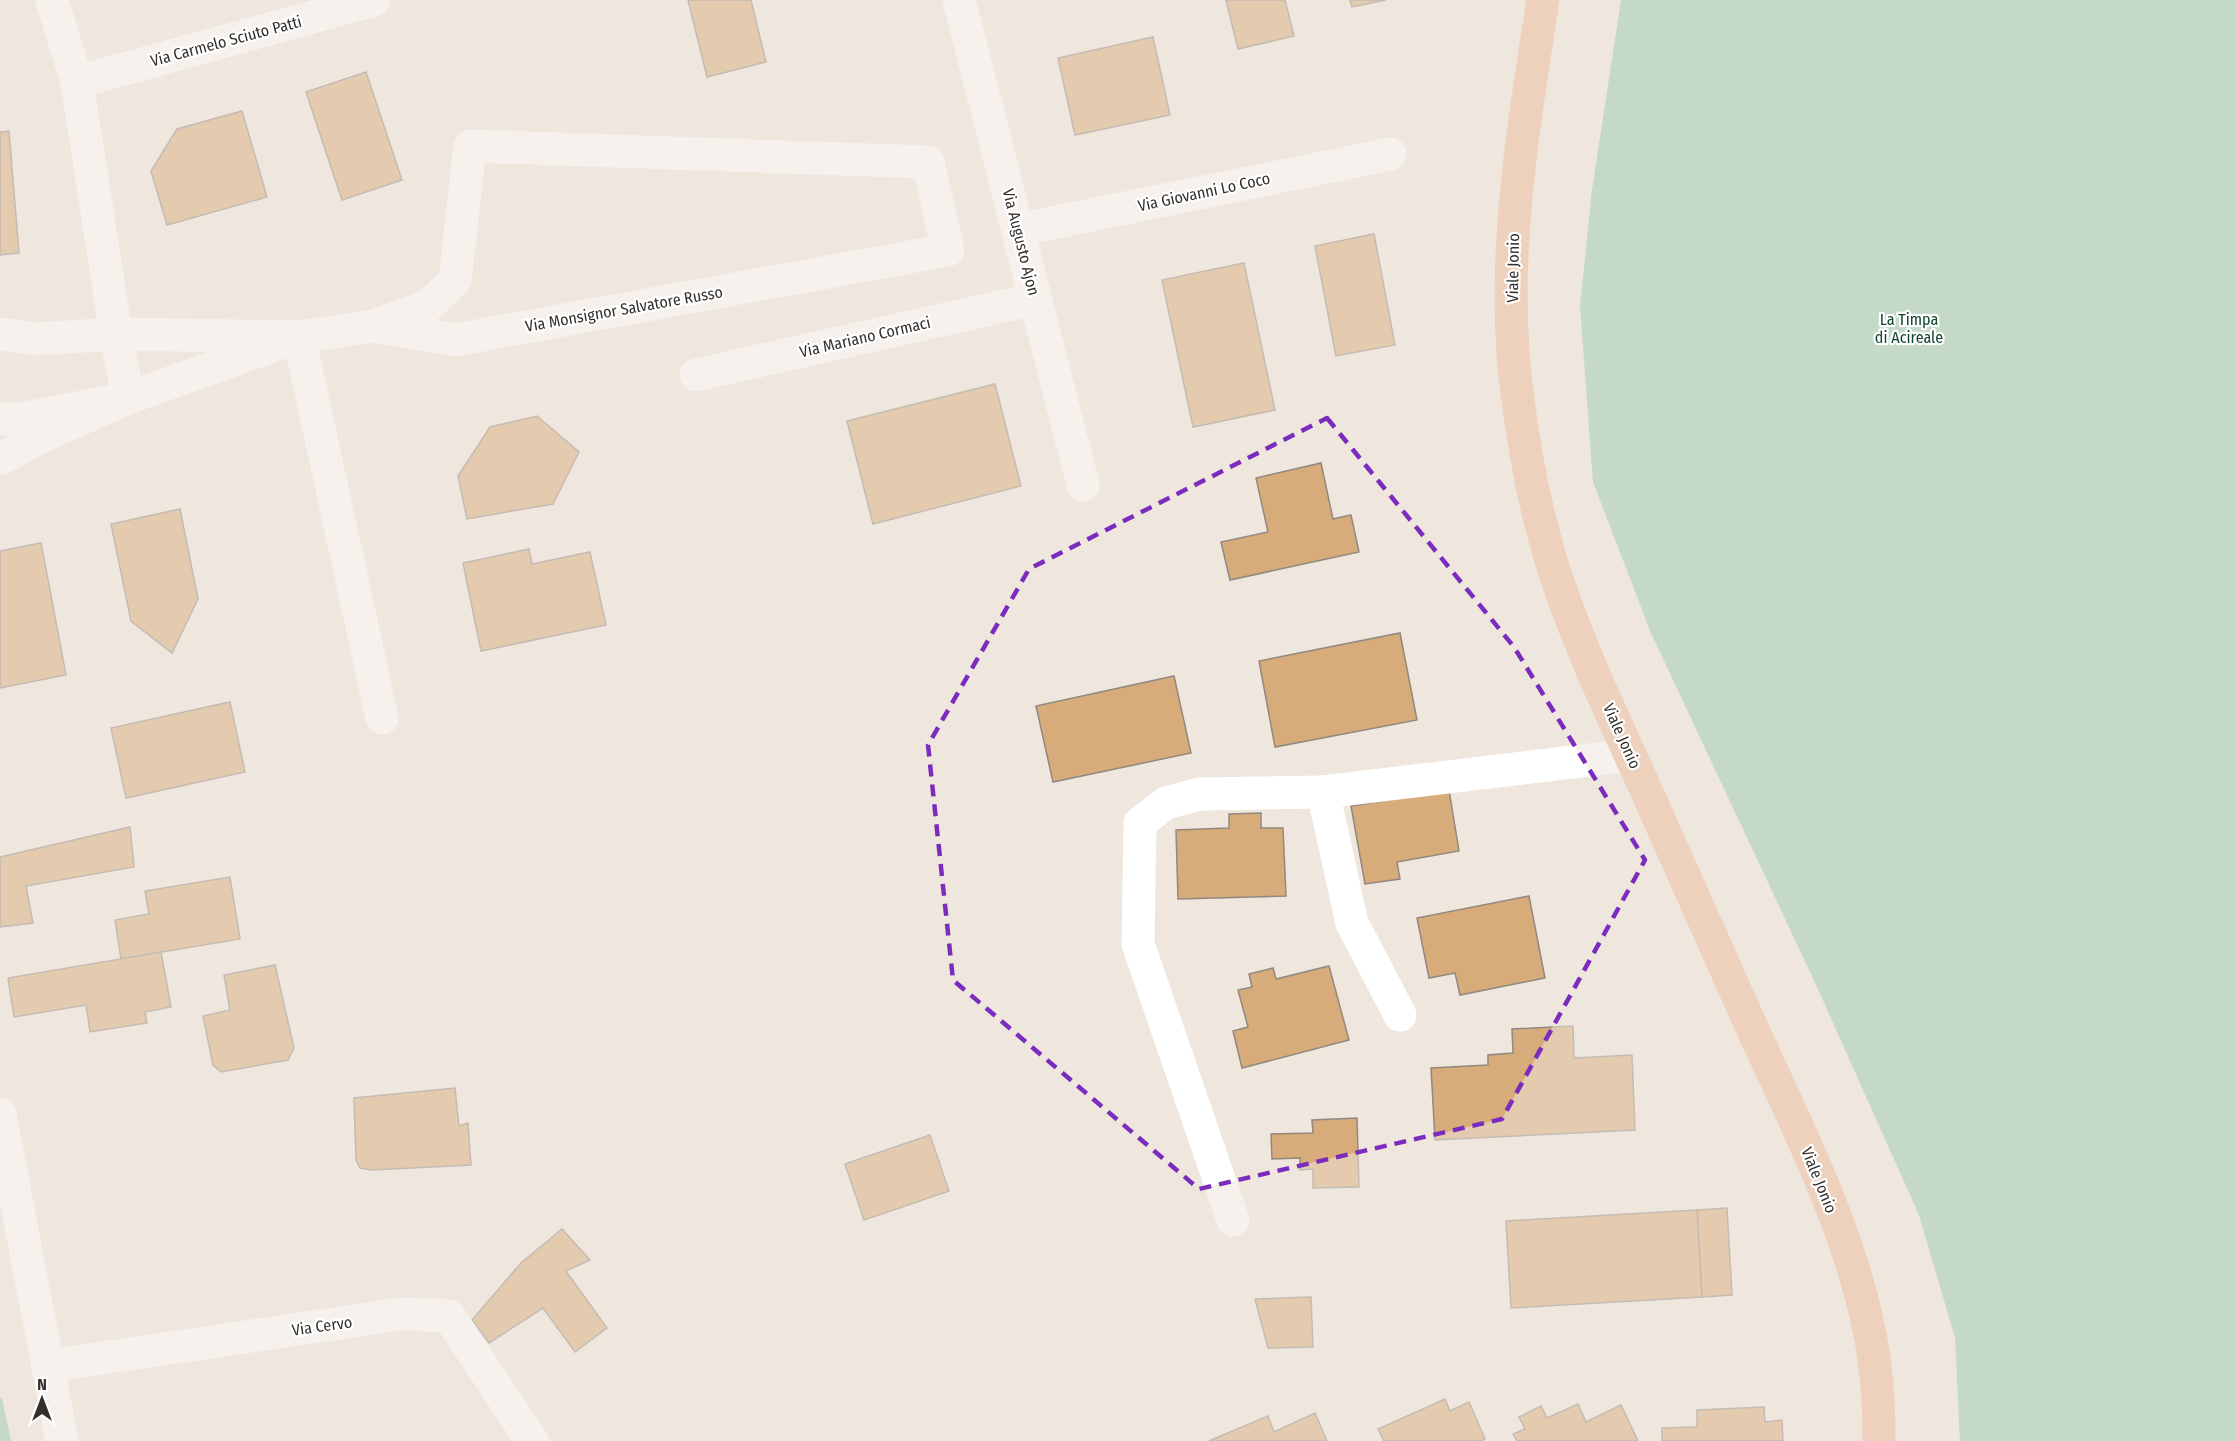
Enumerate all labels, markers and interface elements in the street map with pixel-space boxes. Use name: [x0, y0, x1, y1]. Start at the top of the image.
street label: Via Carmelo Sciuto Patti: [148, 12, 304, 70]
street label: Via Giovanni Lo Coco: [1136, 169, 1272, 215]
street label: Via Augusto Ajon: [999, 187, 1043, 297]
street label: Viale Jonio: [1503, 233, 1523, 303]
street label: Via Monsignor Salvatore Russo: [524, 282, 724, 336]
park label: La Timpa di Acireale: [1875, 310, 1943, 347]
street label: Via Mariano Cormaci: [798, 313, 932, 361]
street label: Viale Jonio: [1599, 700, 1645, 772]
street label: Viale Jonio: [1797, 1144, 1841, 1216]
street label: Via Cervo: [291, 1312, 353, 1340]
north arrow: [12, 1369, 72, 1429]
text: N: [37, 1375, 47, 1394]

